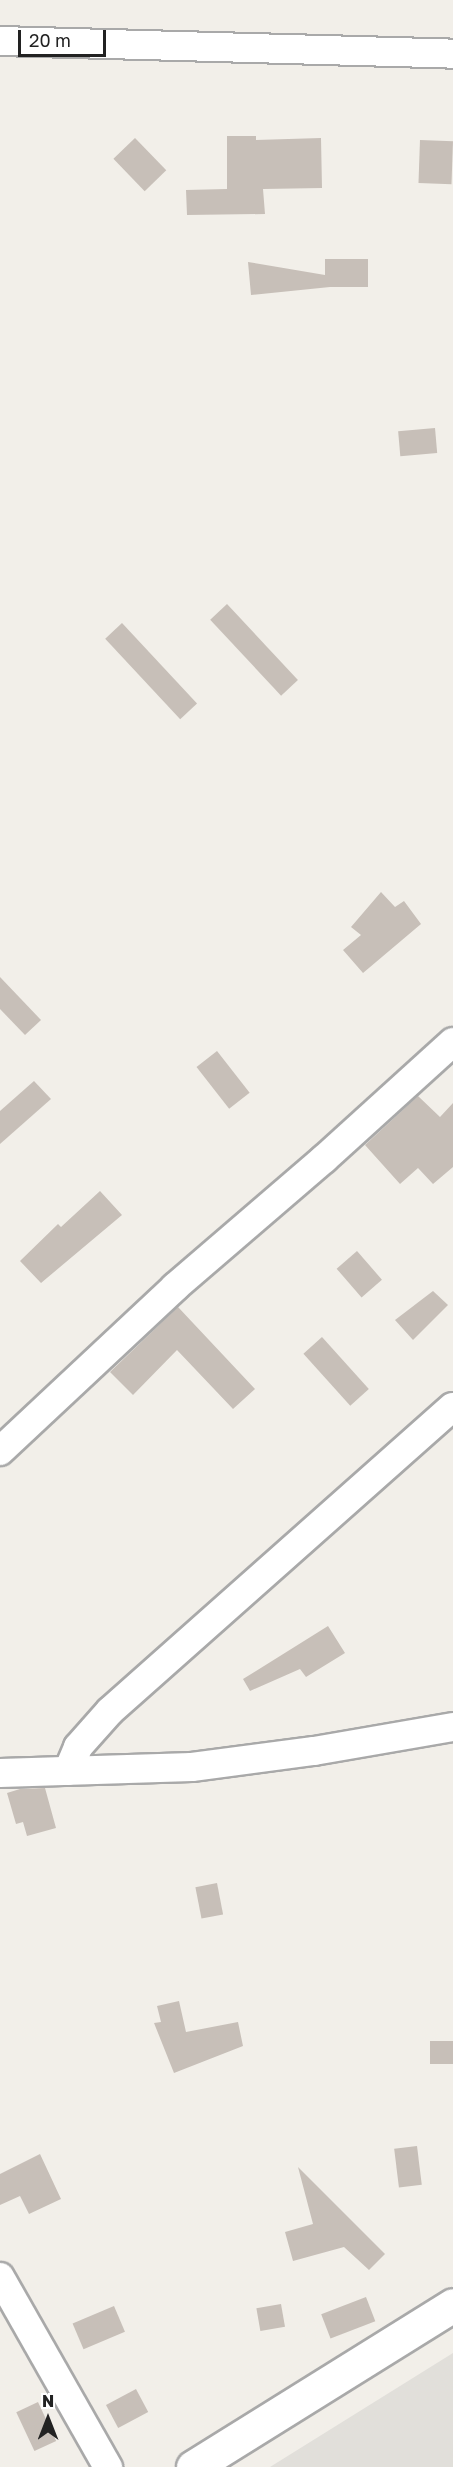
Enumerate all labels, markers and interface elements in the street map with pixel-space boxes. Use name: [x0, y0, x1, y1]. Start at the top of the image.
scale bar: [21, 18, 110, 56]
text: 20 m: [29, 29, 71, 51]
north arrow: [18, 2389, 78, 2449]
text: N: [42, 2391, 54, 2411]

